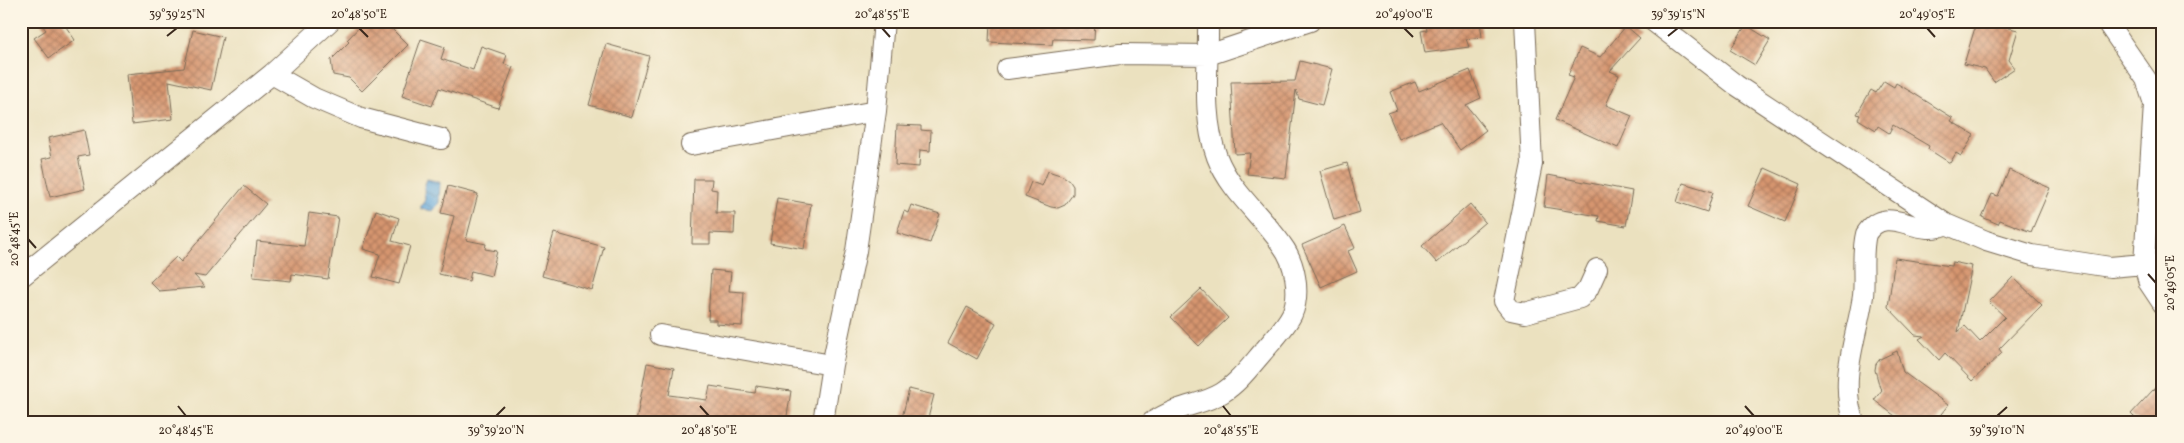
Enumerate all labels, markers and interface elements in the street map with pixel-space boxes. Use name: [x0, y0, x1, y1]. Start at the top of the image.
text: 39°39'25"N: [149, 7, 205, 23]
text: 20°48'50"E: [331, 7, 387, 23]
text: 20°48'55"E: [854, 7, 910, 23]
text: 20°49'00"E: [1375, 7, 1433, 23]
text: 39°39'15"N: [1651, 7, 1705, 23]
text: 20°49'05"E: [1899, 7, 1955, 23]
text: 20°48'45"E: [7, 211, 23, 267]
text: 20°49'05"E: [2163, 255, 2179, 311]
text: 20°48'45"E: [158, 423, 214, 439]
text: 39°39'20"N: [468, 423, 525, 439]
text: 20°48'50"E: [681, 423, 737, 439]
text: 20°48'55"E: [1203, 423, 1259, 439]
text: 20°49'00"E: [1725, 423, 1783, 439]
text: 39°39'10"N: [1969, 423, 2025, 439]

